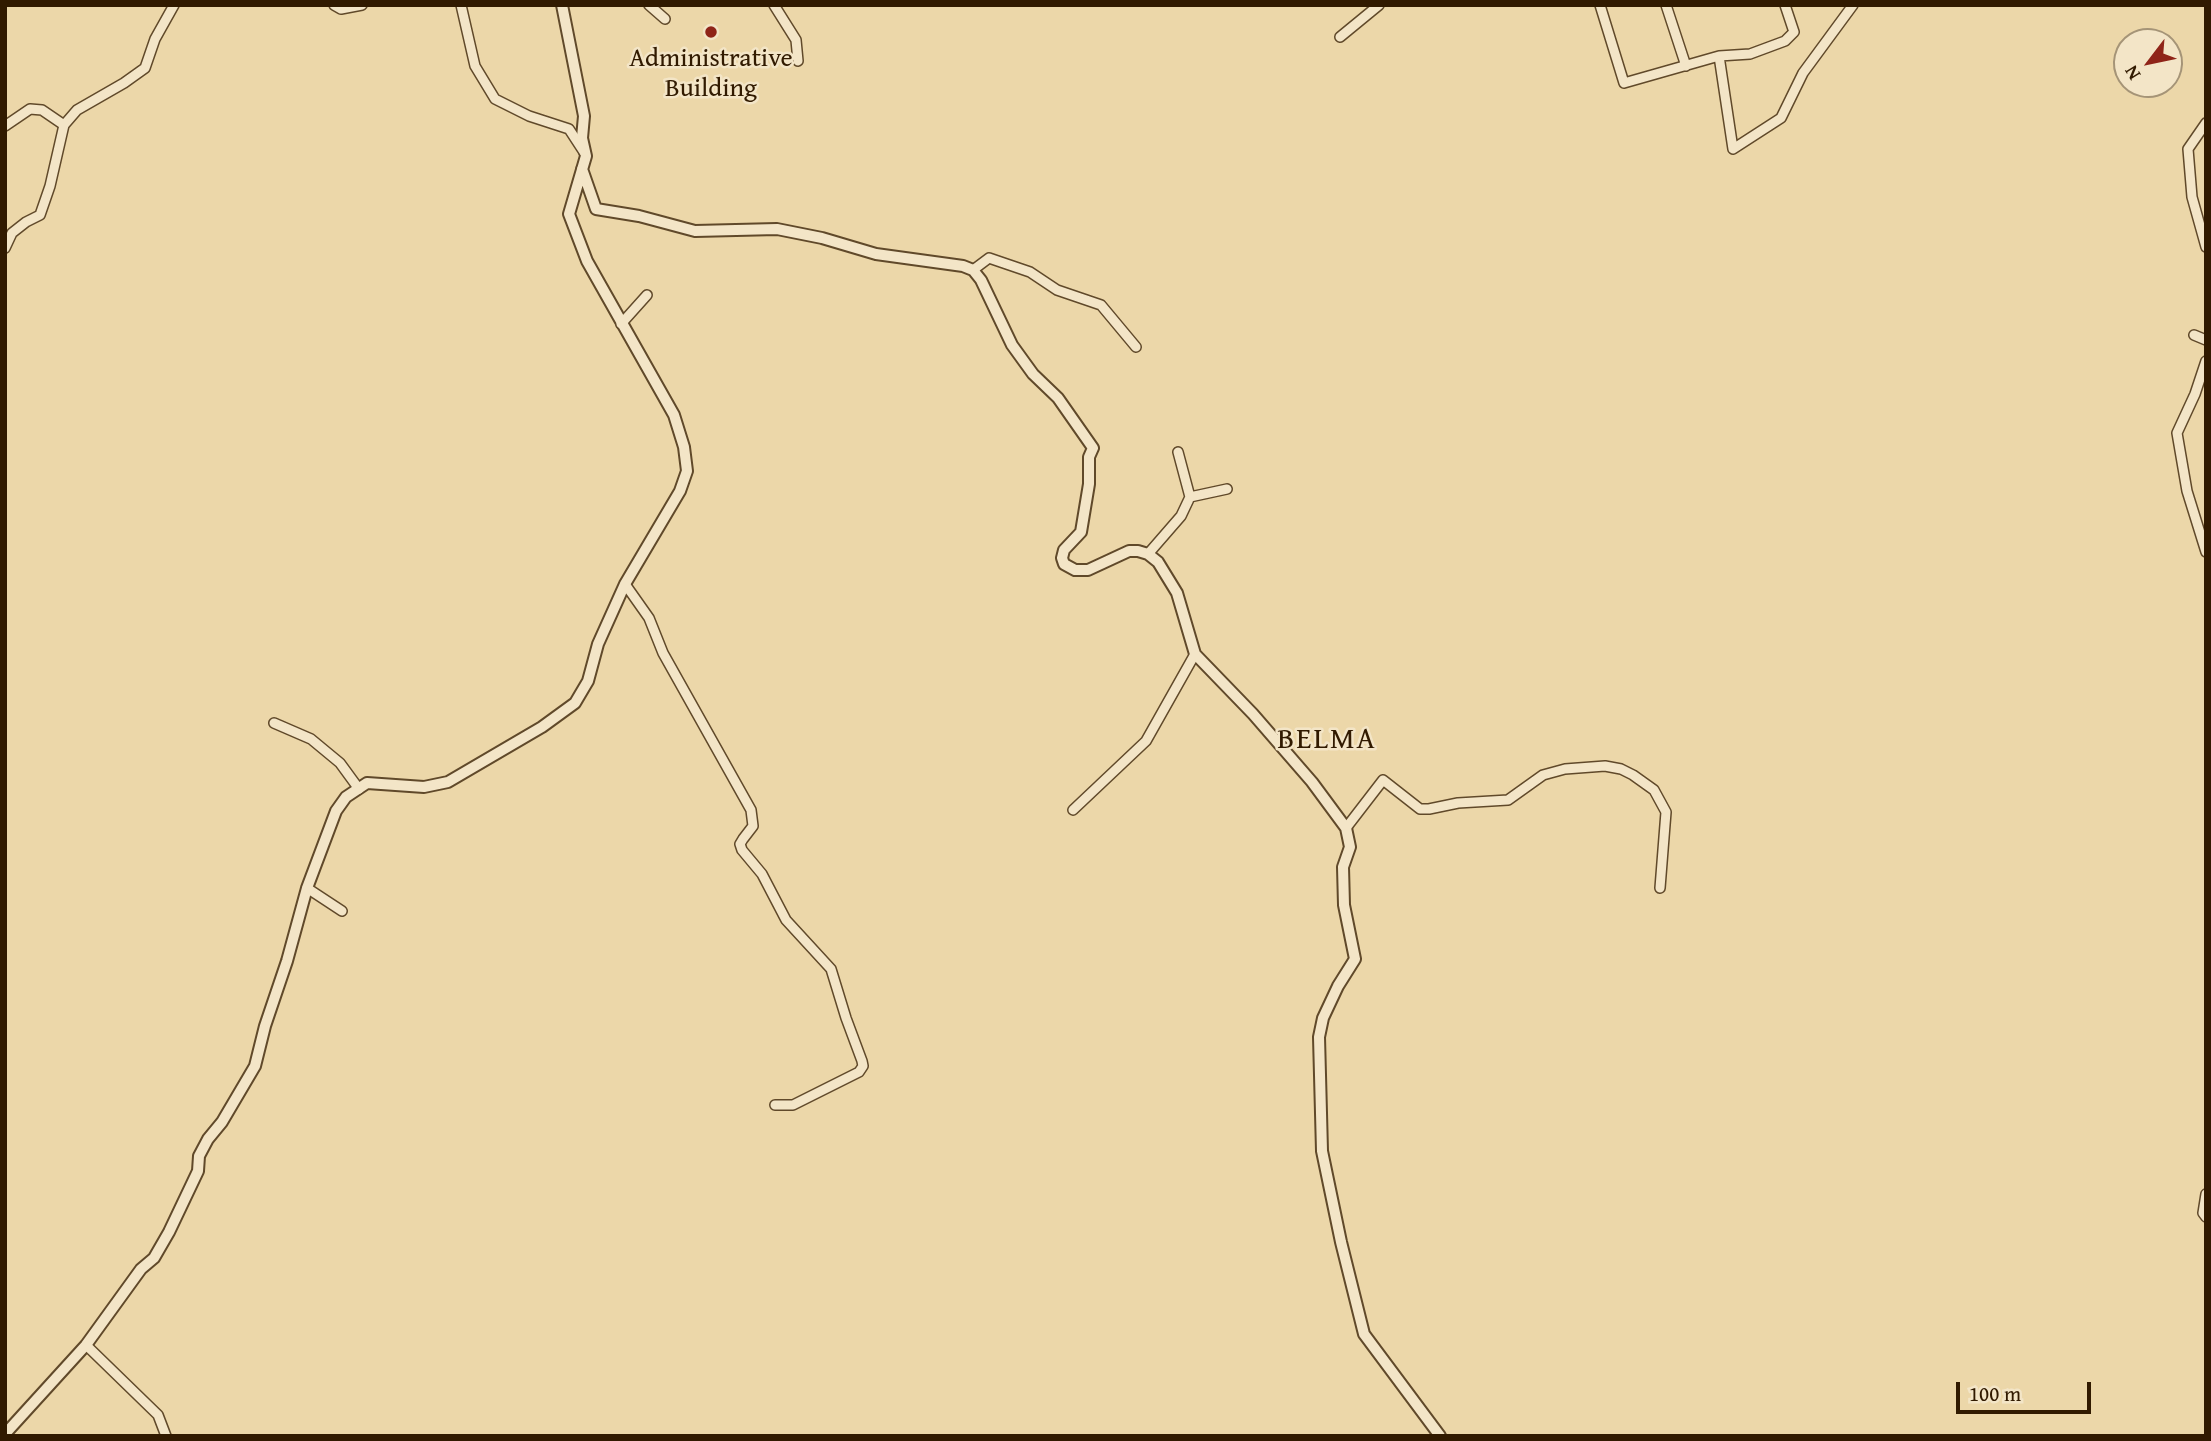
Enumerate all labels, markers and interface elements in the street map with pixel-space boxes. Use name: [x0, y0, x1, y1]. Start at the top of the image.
marker: Administrative Building: [703, 24, 719, 40]
north arrow: [2113, 28, 2183, 98]
place label: Administrative Building: [629, 43, 793, 104]
text: N: [2117, 60, 2147, 86]
district label: BELMA: [1278, 722, 1376, 758]
scale bar: [1959, 1368, 2094, 1412]
text: 100 m: [1969, 1378, 2021, 1409]

